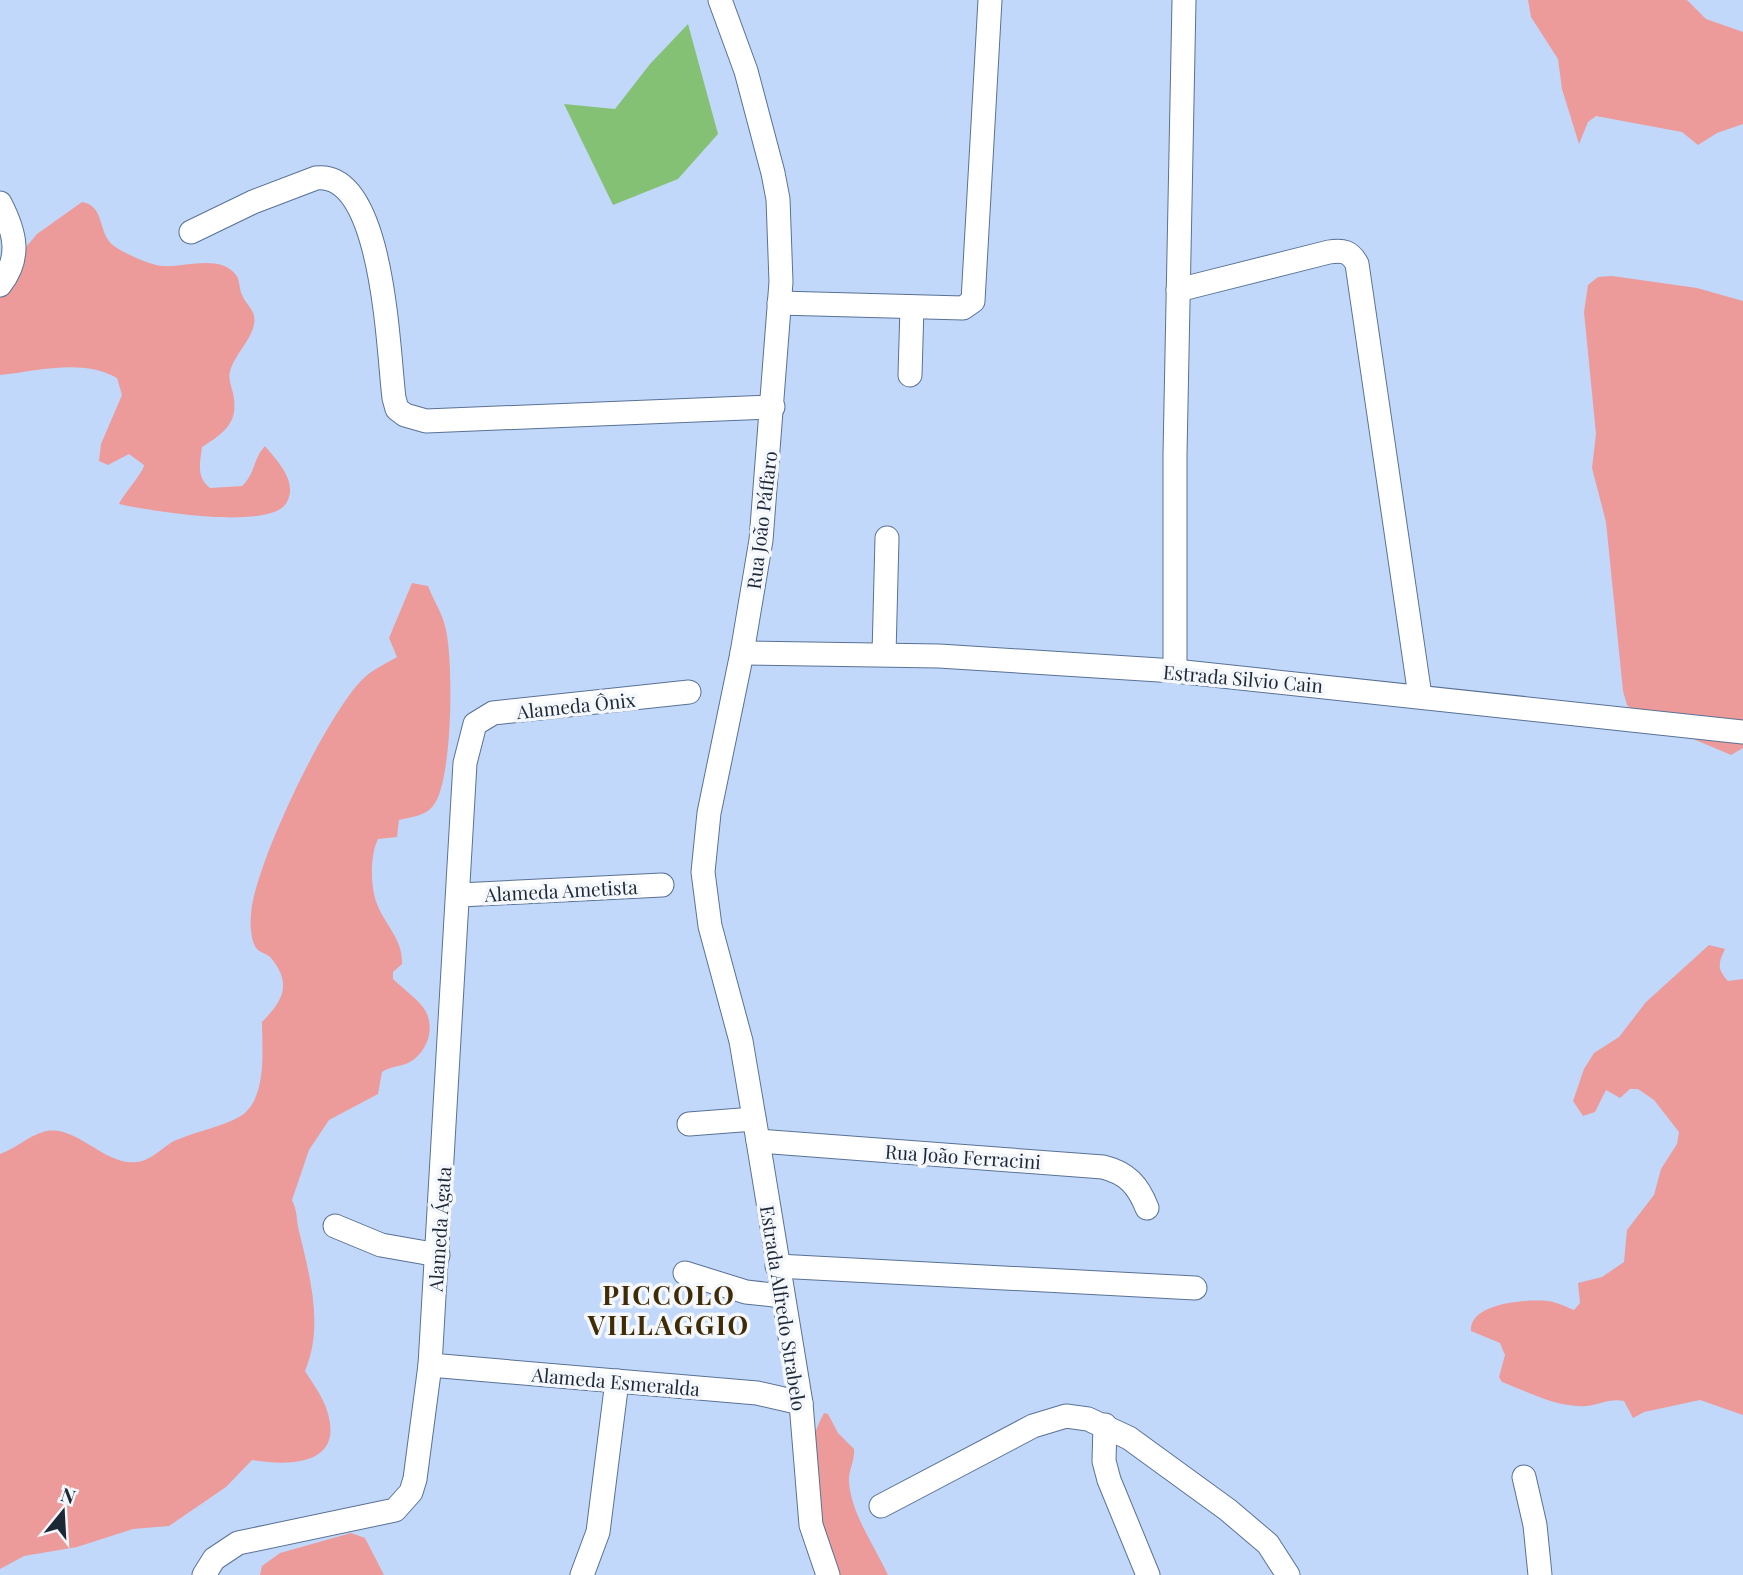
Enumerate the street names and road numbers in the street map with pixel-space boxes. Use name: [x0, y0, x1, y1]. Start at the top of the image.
street label: Rua João Páffaro: [740, 449, 782, 591]
street label: Estrada Silvio Cain: [1162, 658, 1325, 698]
street label: Alameda Ônix: [514, 686, 637, 724]
street label: Alameda Ametista: [483, 873, 639, 907]
street label: Rua João Ferracini: [884, 1138, 1042, 1174]
street label: Alameda Ágata: [422, 1165, 456, 1293]
street label: Estrada Alfredo Strabelo: [755, 1203, 813, 1413]
street label: Alameda Esmeralda: [530, 1361, 702, 1401]

